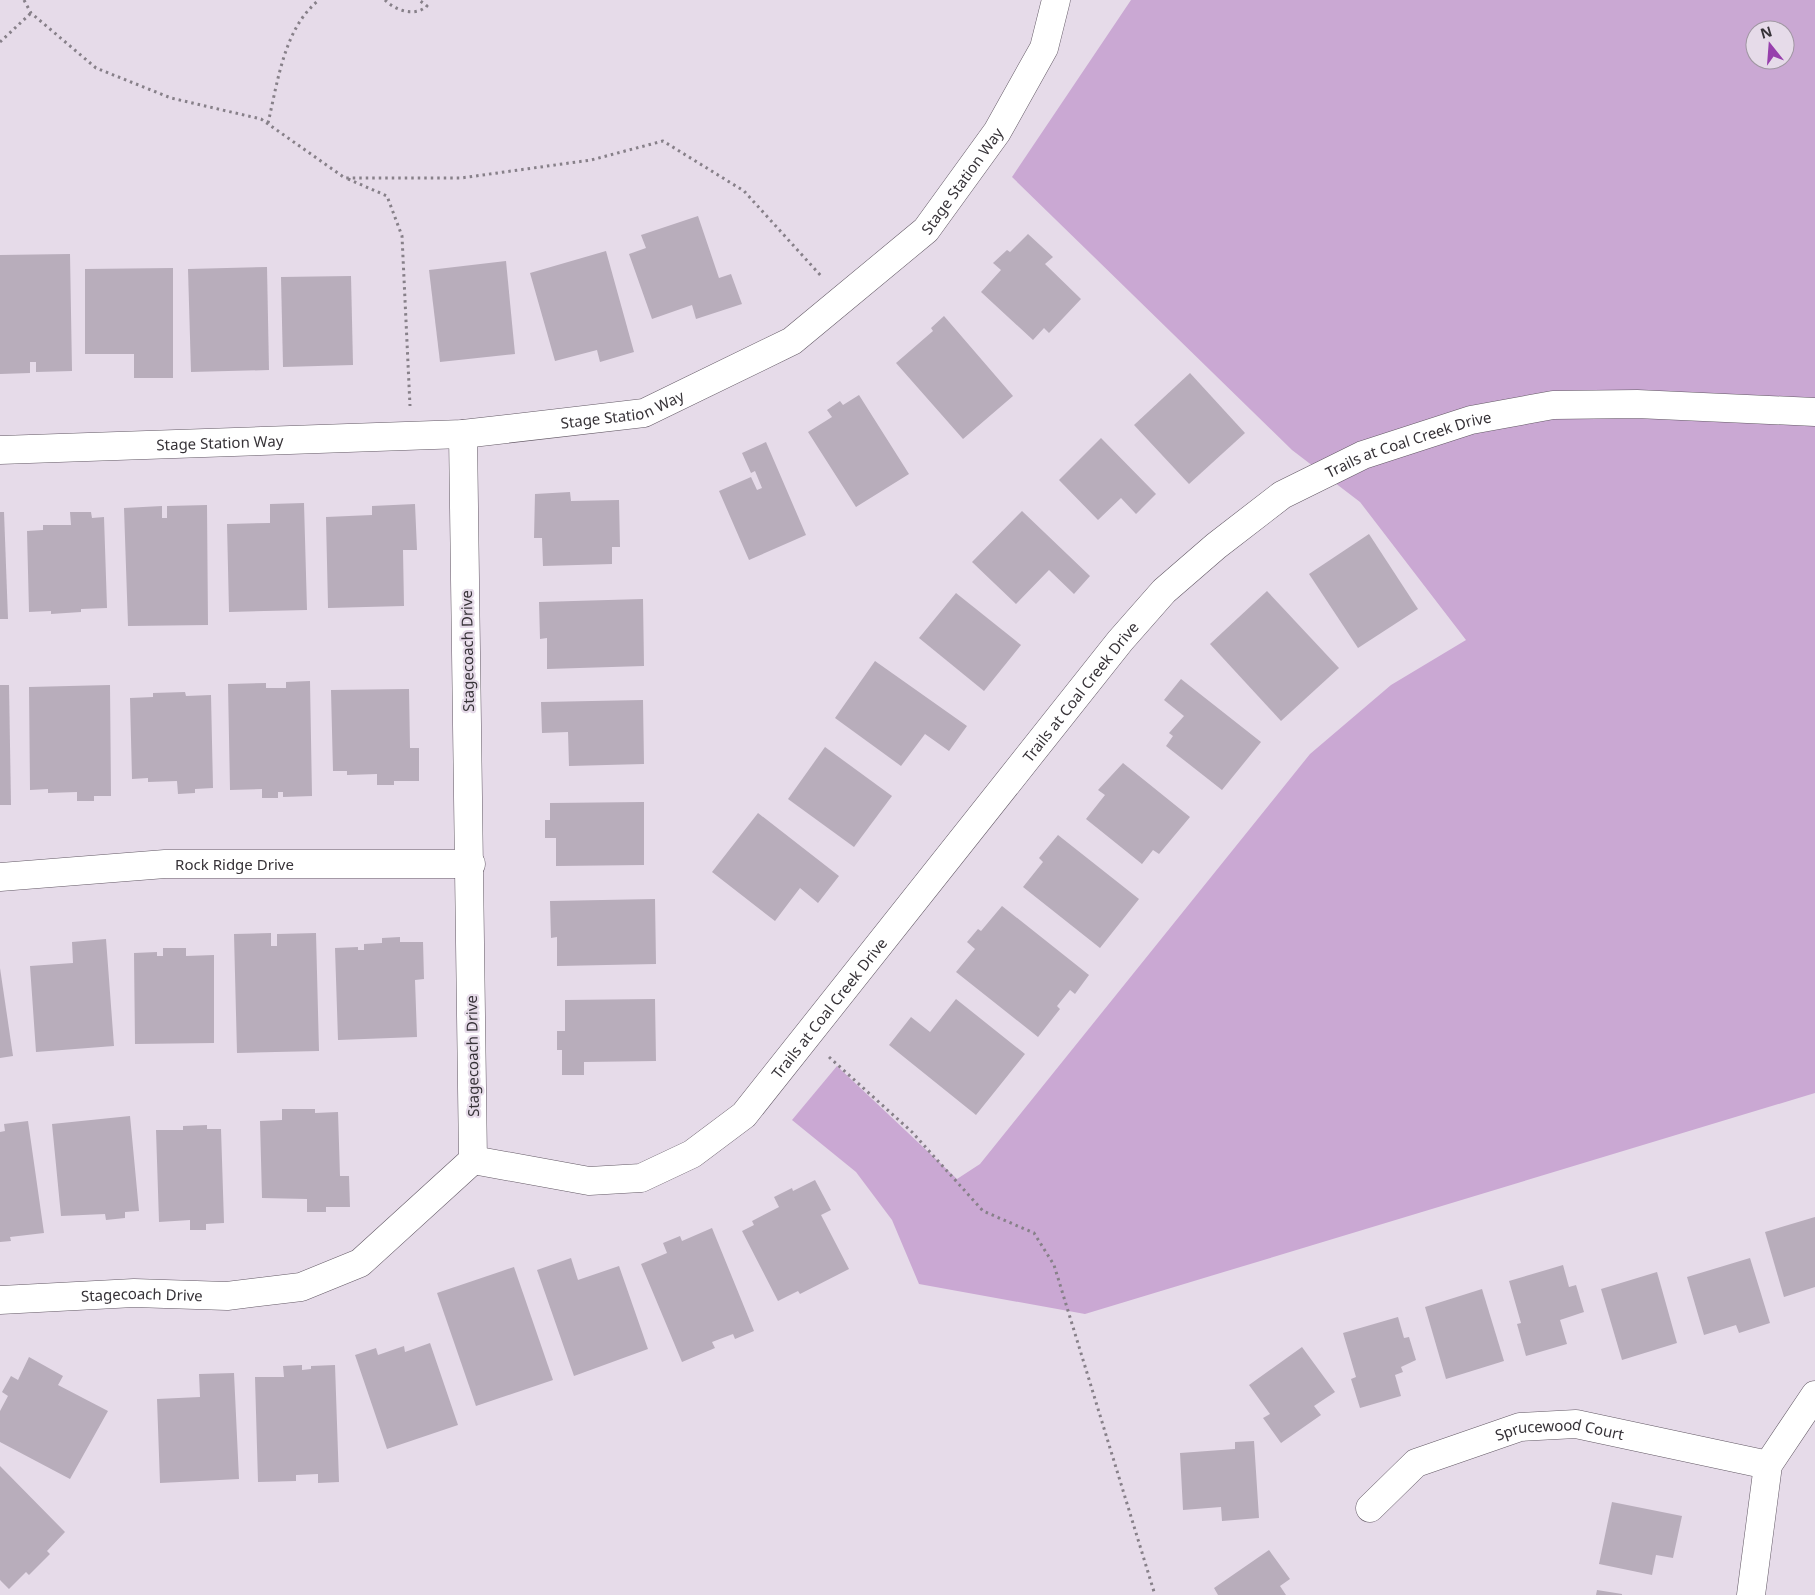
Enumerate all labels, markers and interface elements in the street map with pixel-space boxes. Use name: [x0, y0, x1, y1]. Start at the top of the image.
north arrow: [1745, 20, 1795, 70]
text: N: [1758, 21, 1774, 43]
street label: Stage Station Way: [916, 123, 1007, 238]
street label: Stage Station Way: [559, 385, 687, 433]
street label: Trails at Coal Creek Drive: [1322, 407, 1493, 482]
street label: Stage Station Way: [156, 430, 284, 455]
street label: Stagecoach Drive: [456, 590, 478, 712]
street label: Trails at Coal Creek Drive: [1018, 617, 1143, 766]
street label: Rock Ridge Drive: [175, 854, 294, 874]
street label: Trails at Coal Creek Drive: [767, 933, 891, 1083]
street label: Stagecoach Drive: [461, 995, 483, 1117]
street label: Stagecoach Drive: [80, 1283, 203, 1306]
street label: Sprucewood Court: [1492, 1413, 1627, 1445]

